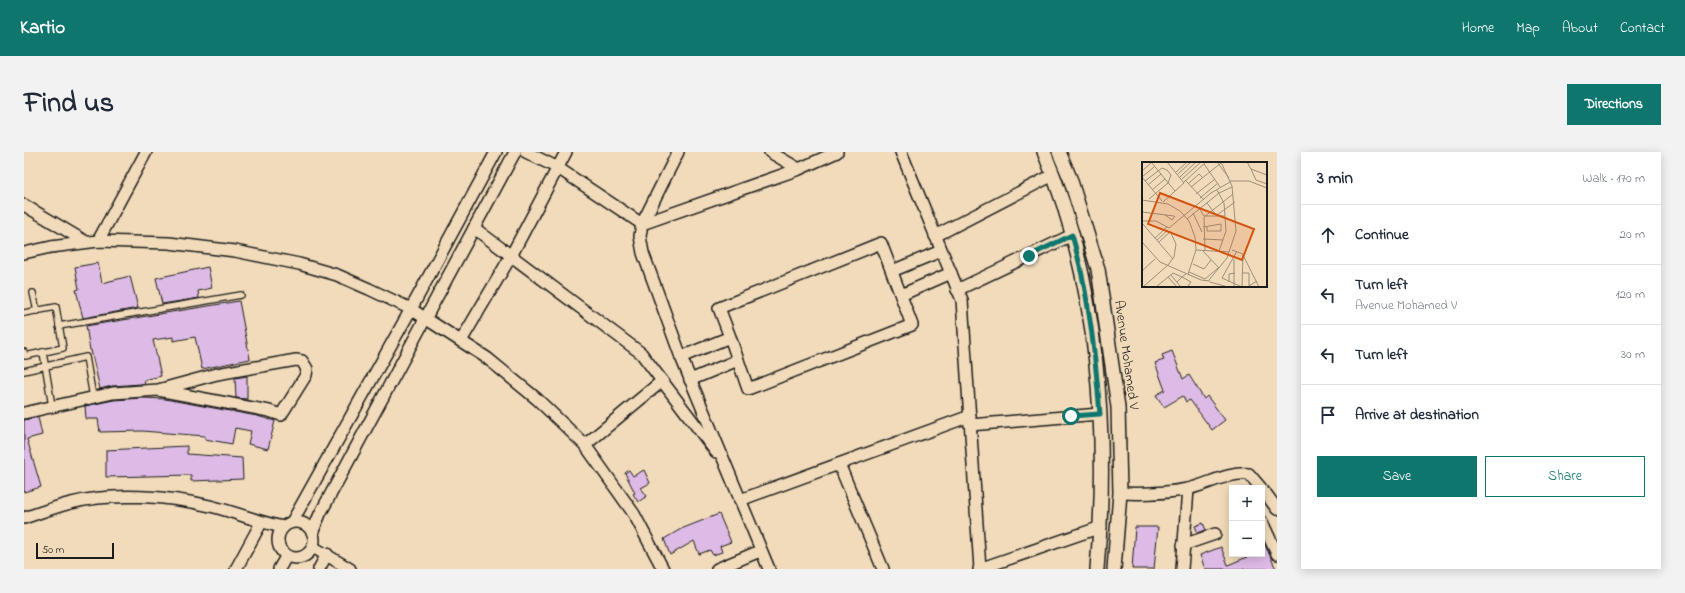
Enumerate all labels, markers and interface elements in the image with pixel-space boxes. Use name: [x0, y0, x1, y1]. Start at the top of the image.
text: Kartio: [20, 15, 65, 42]
text: Home: [1462, 18, 1494, 39]
text: Map: [1516, 18, 1540, 39]
text: About: [1562, 18, 1598, 39]
text: Contact: [1620, 18, 1665, 39]
text: Find us: [24, 84, 114, 125]
button: Directions: [1567, 84, 1661, 125]
inset map: [1142, 162, 1267, 287]
text: 3 min: [1317, 166, 1353, 191]
text: Walk · 170 m: [1582, 169, 1645, 188]
icon: ahead: [1317, 224, 1339, 246]
text: Continue: [1355, 224, 1409, 246]
text: 20 m: [1620, 225, 1645, 244]
route end: [1020, 247, 1038, 265]
text: Turn left: [1355, 274, 1408, 296]
icon: left: [1317, 284, 1339, 306]
text: 120 m: [1615, 285, 1645, 304]
text: Avenue Mohamed V: [1355, 296, 1457, 315]
street label: Avenue Mohamed V: [1108, 299, 1144, 411]
icon: left: [1317, 344, 1339, 366]
text: Turn left: [1355, 344, 1408, 366]
text: 30 m: [1621, 345, 1645, 364]
icon: arrive: [1317, 404, 1339, 426]
text: Arrive at destination: [1355, 404, 1479, 426]
route start: [1062, 407, 1080, 425]
button: Save: [1317, 456, 1477, 497]
button: Share: [1485, 456, 1645, 497]
map controls: [1229, 485, 1265, 557]
button: +: [1229, 485, 1265, 521]
button: −: [1229, 521, 1265, 557]
scale bar: [36, 541, 114, 560]
text: 50 m: [42, 542, 64, 558]

